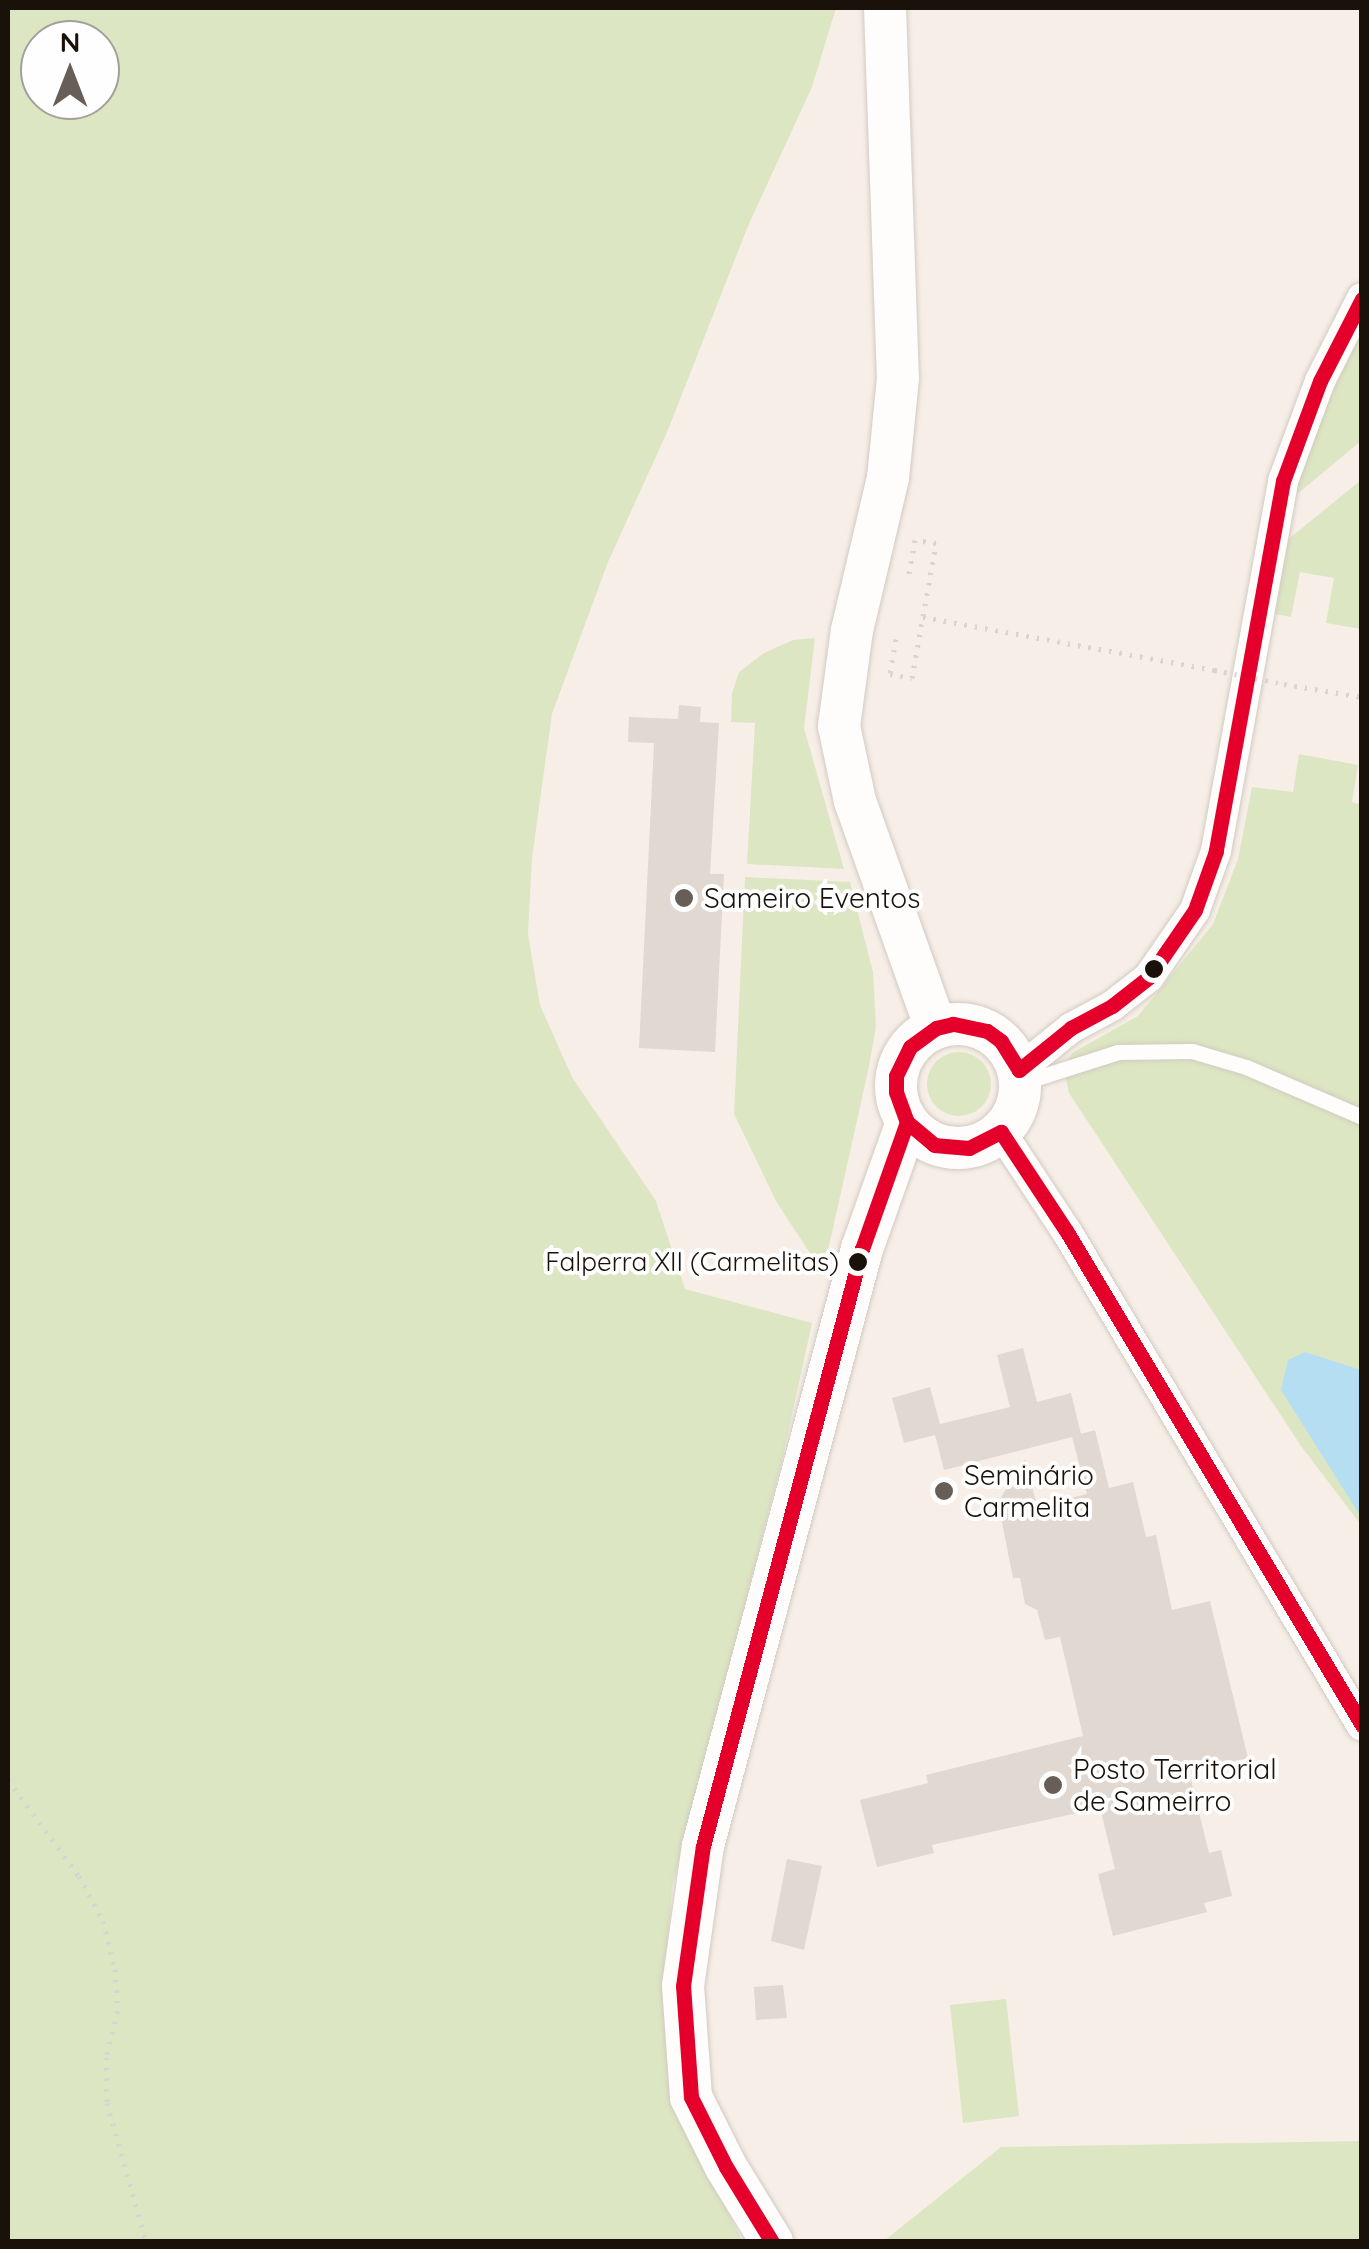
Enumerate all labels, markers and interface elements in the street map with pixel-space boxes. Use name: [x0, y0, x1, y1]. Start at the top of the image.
north arrow: [20, 20, 120, 120]
text: N: [60, 24, 80, 59]
place label: Sameiro Eventos: [704, 881, 920, 915]
marker: Sameiro Eventos: [673, 887, 695, 909]
unlabelled marker: [1144, 959, 1164, 979]
place label: Falperra XII (Carmelitas): [545, 1246, 839, 1278]
marker: Falperra XII (Carmelitas): [848, 1252, 868, 1272]
place label: Seminário Carmelita: [964, 1458, 1094, 1524]
marker: Seminário Carmelita: [933, 1480, 955, 1502]
place label: Posto Territorial de Sameirro: [1073, 1752, 1277, 1818]
marker: Posto Territorial de Sameirro: [1042, 1774, 1064, 1796]

